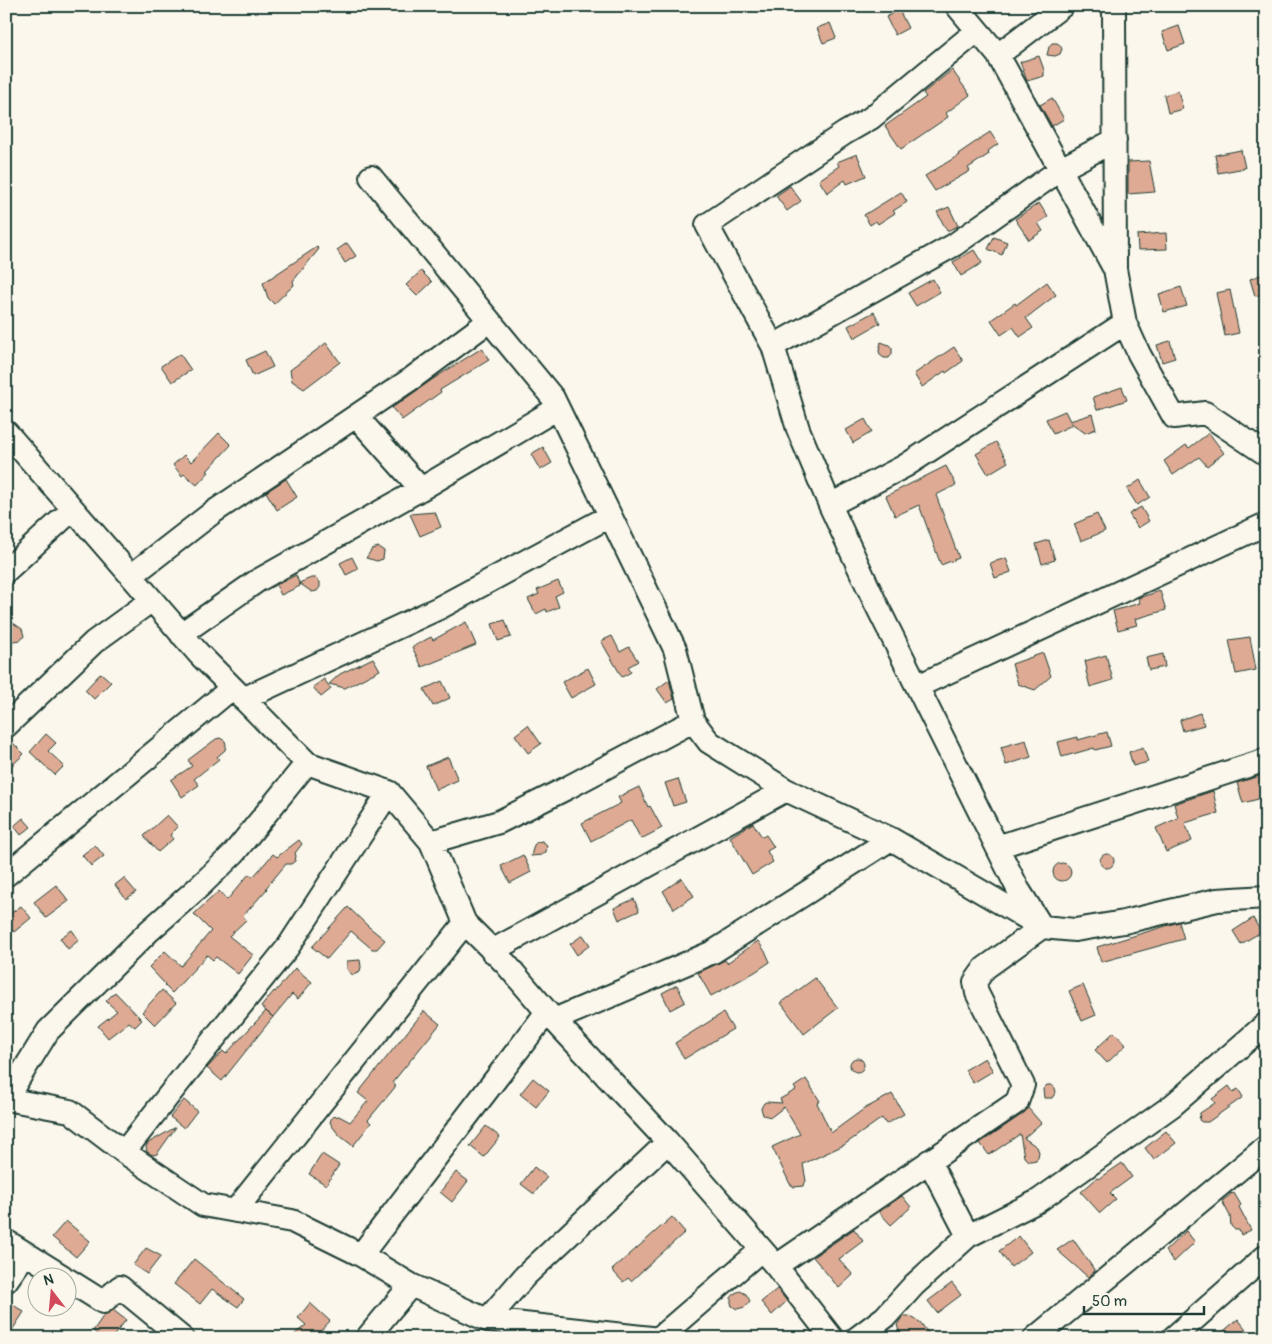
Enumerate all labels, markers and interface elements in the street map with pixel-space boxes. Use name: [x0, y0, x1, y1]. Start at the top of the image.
north arrow: [28, 1266, 78, 1316]
text: N: [42, 1271, 55, 1289]
scale bar: [1084, 1284, 1204, 1316]
text: 50 m: [1092, 1292, 1127, 1311]

